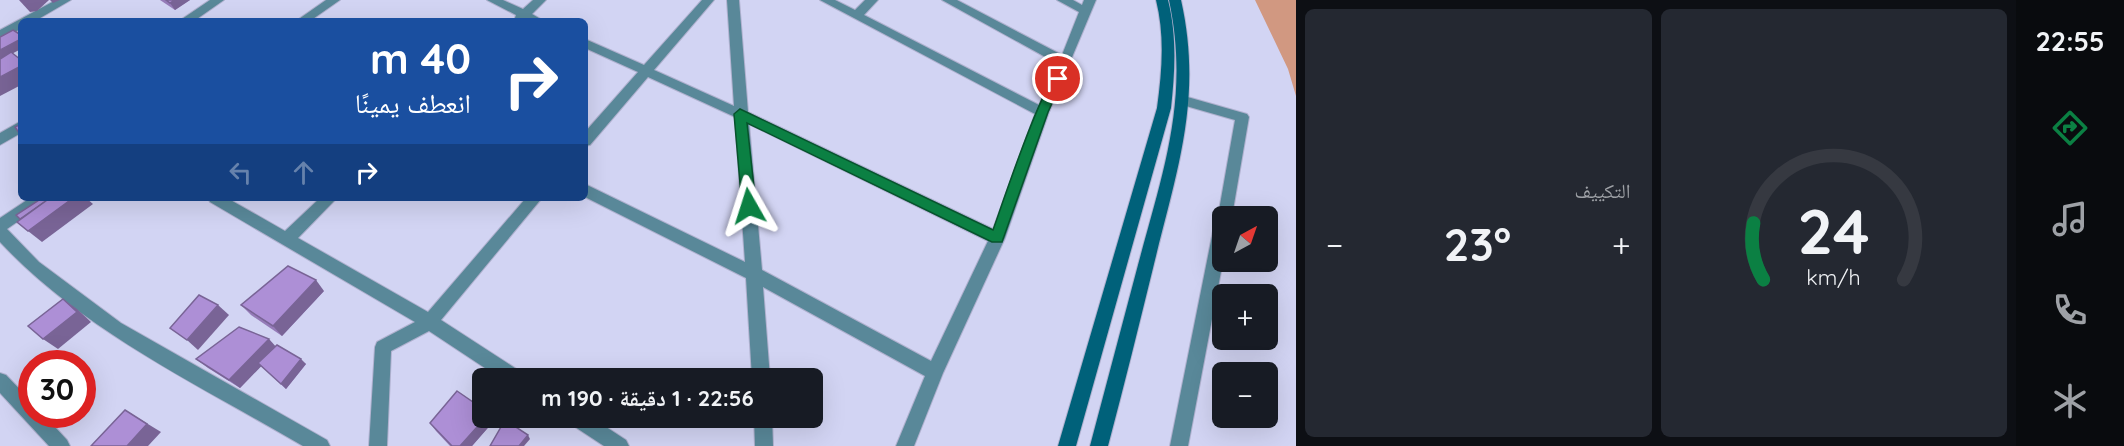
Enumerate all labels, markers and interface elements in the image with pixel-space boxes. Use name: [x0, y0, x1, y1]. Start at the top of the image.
text: 22:55: [2035, 24, 2105, 58]
text: 40 m: [370, 32, 471, 85]
icon: right: [492, 42, 570, 120]
pin: [1032, 53, 1083, 104]
icon: arrive: [1041, 62, 1074, 95]
text: انعطف يمينًا: [355, 86, 471, 120]
icon: directions: [2049, 107, 2091, 149]
icon: left: [224, 156, 257, 189]
icon: ahead: [287, 156, 320, 189]
icon: right: [350, 156, 383, 189]
position arrow: [717, 174, 781, 238]
text: التكييف: [1574, 178, 1631, 203]
text: 24: [1798, 192, 1870, 270]
icon: music: [2049, 198, 2091, 240]
north arrow: [1212, 206, 1278, 272]
map controls: [1212, 206, 1278, 428]
text: 23°: [1444, 216, 1511, 272]
text: −: [1326, 224, 1343, 265]
text: +: [1612, 224, 1631, 265]
text: km/h: [1807, 264, 1861, 290]
button: +: [1212, 284, 1278, 350]
icon: phone: [2049, 289, 2091, 331]
speed limit sign: 30: [18, 350, 96, 428]
button: −: [1212, 362, 1278, 428]
icon: climate: [2049, 380, 2091, 422]
text: 22:56 · 1 دقيقة · 190 m: [541, 384, 754, 412]

